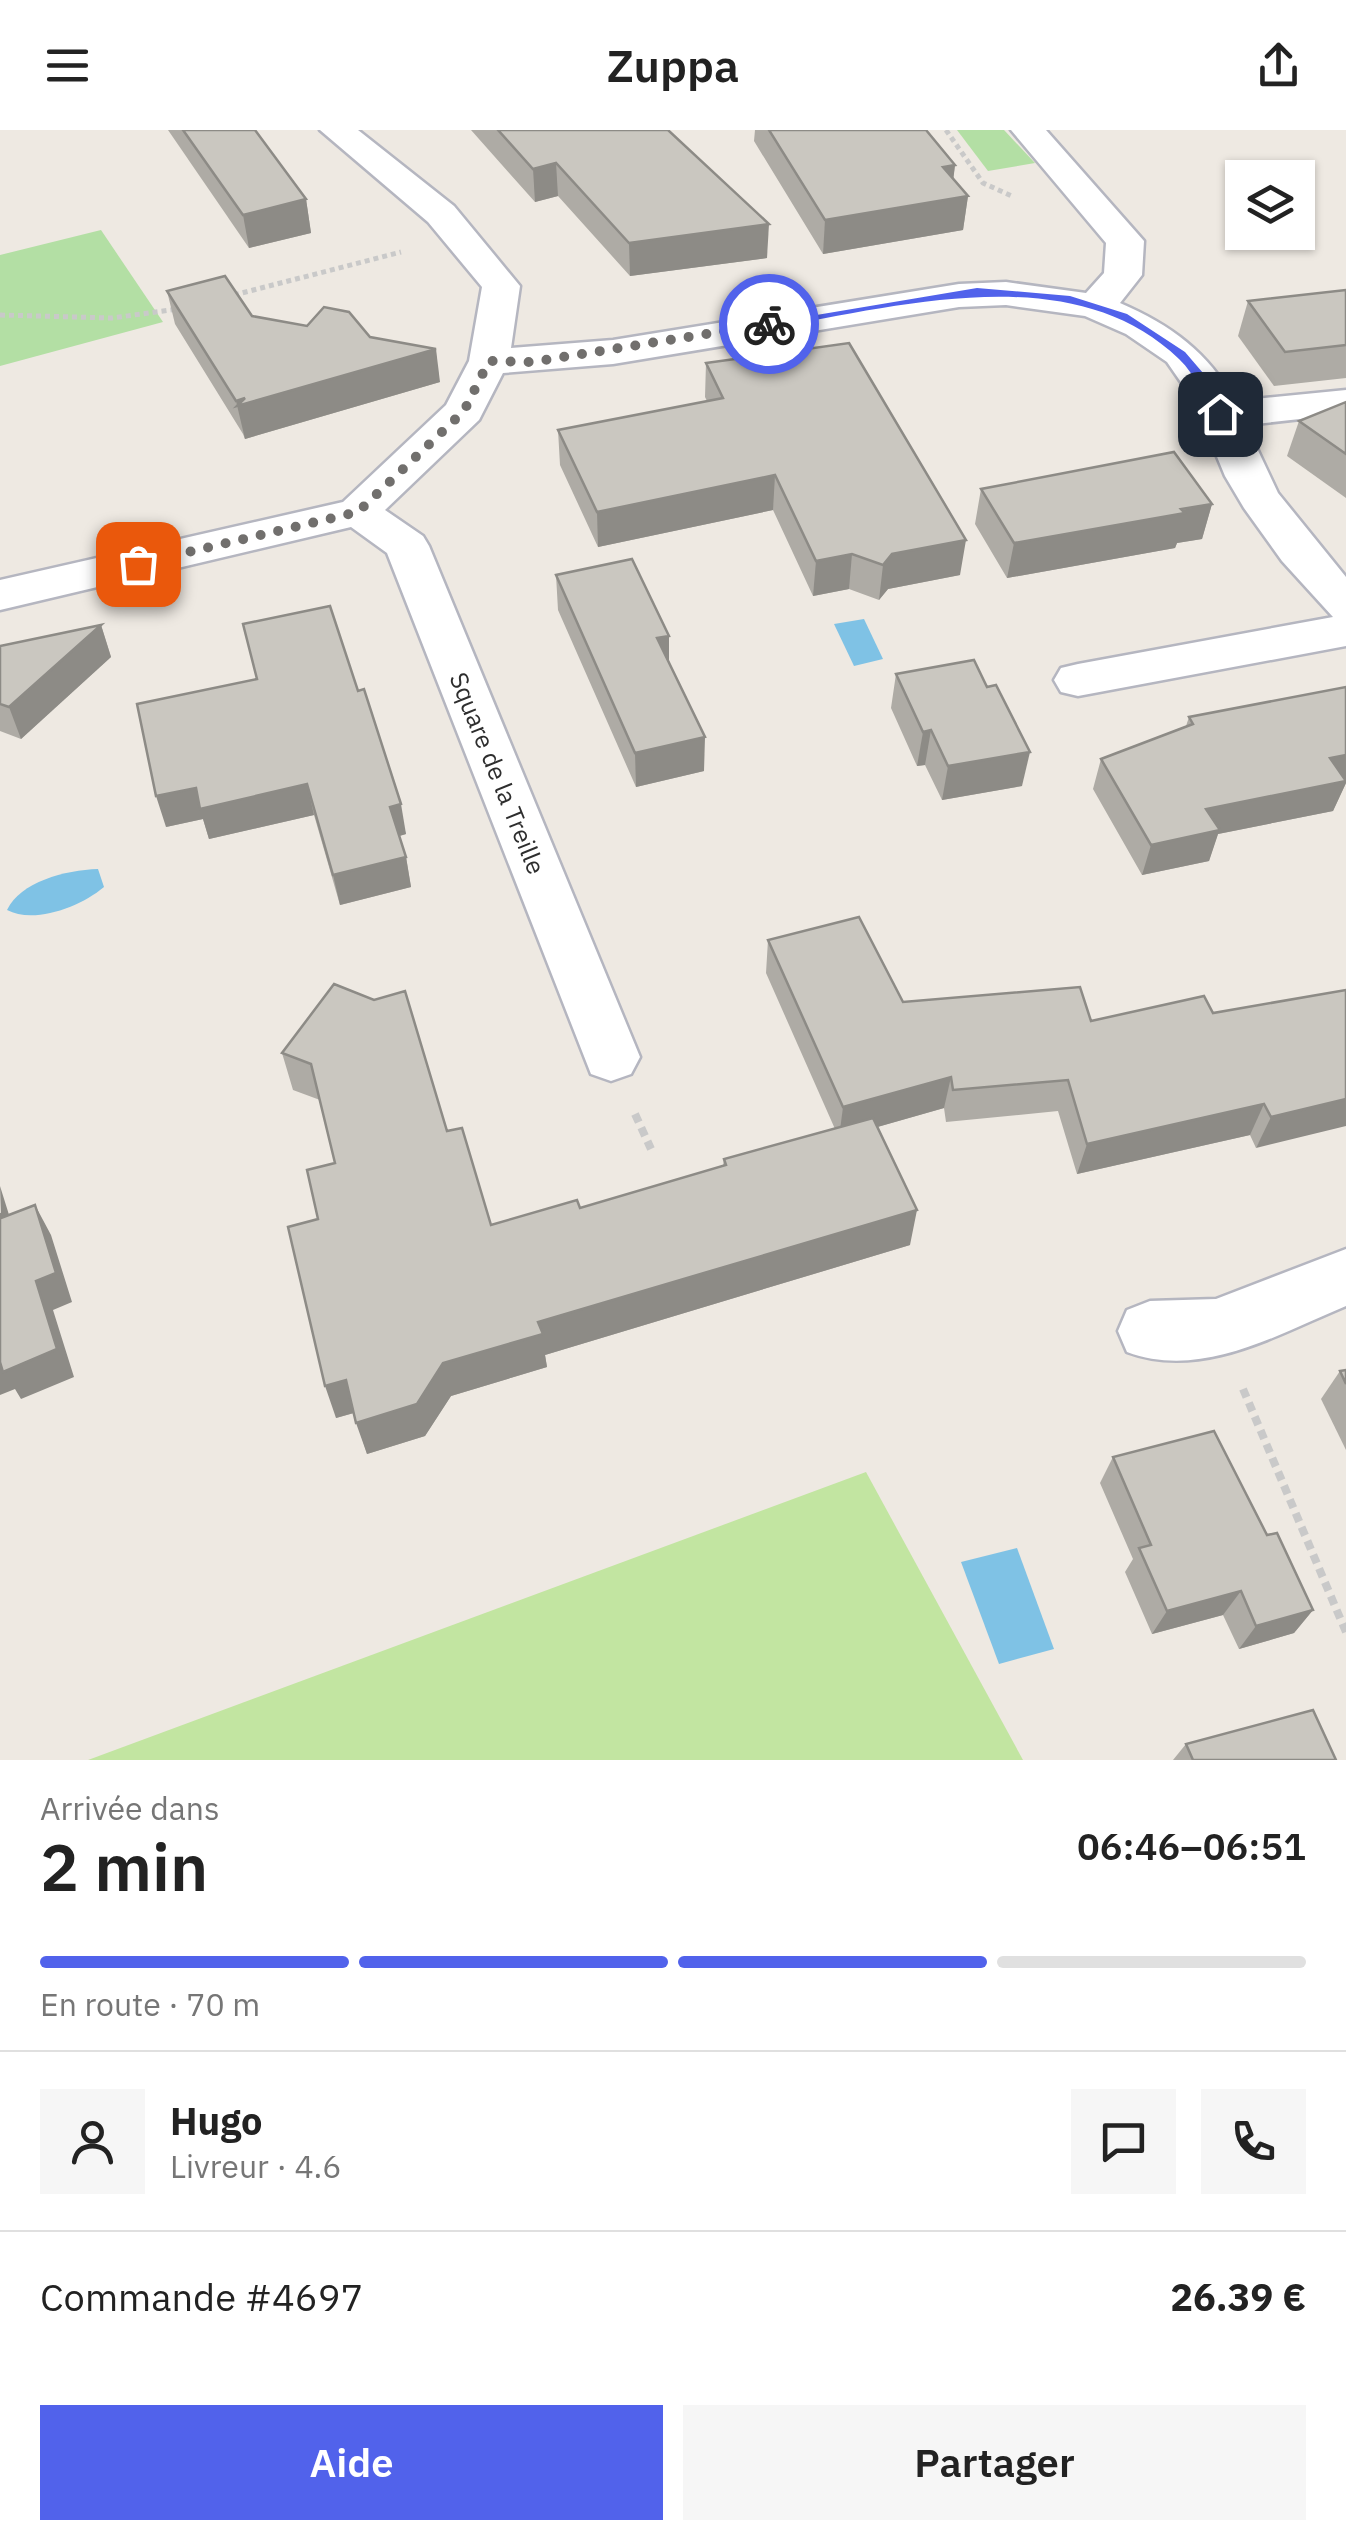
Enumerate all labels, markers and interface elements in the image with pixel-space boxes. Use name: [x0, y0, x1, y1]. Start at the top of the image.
text: Zuppa: [607, 36, 739, 94]
icon: menu: [40, 38, 95, 93]
icon: share: [1251, 38, 1306, 93]
map controls: [1225, 160, 1315, 250]
button: layers: [1225, 160, 1315, 250]
courier: [719, 274, 819, 374]
icon: bike: [742, 297, 797, 352]
pin: [1178, 372, 1263, 457]
icon: home: [1193, 387, 1248, 442]
pin: [96, 522, 181, 607]
icon: bag: [111, 537, 166, 592]
street label: Square de la Treille: [442, 667, 554, 879]
text: Arrivée dans: [40, 1787, 220, 1829]
text: 06:46–06:51: [1077, 1821, 1306, 1870]
text: 2 min: [40, 1824, 208, 1909]
text: En route · 70 m: [40, 1983, 260, 2025]
button: person: [40, 2089, 145, 2194]
button: chat: [1071, 2089, 1176, 2194]
button: phone: [1201, 2089, 1306, 2194]
text: Hugo: [170, 2096, 262, 2145]
text: Livreur · 4.6: [170, 2145, 342, 2187]
text: Commande #4697: [40, 2272, 363, 2321]
text: 26.39 €: [1170, 2272, 1306, 2321]
button: Aide: [40, 2405, 663, 2520]
button: Partager: [683, 2405, 1306, 2520]

